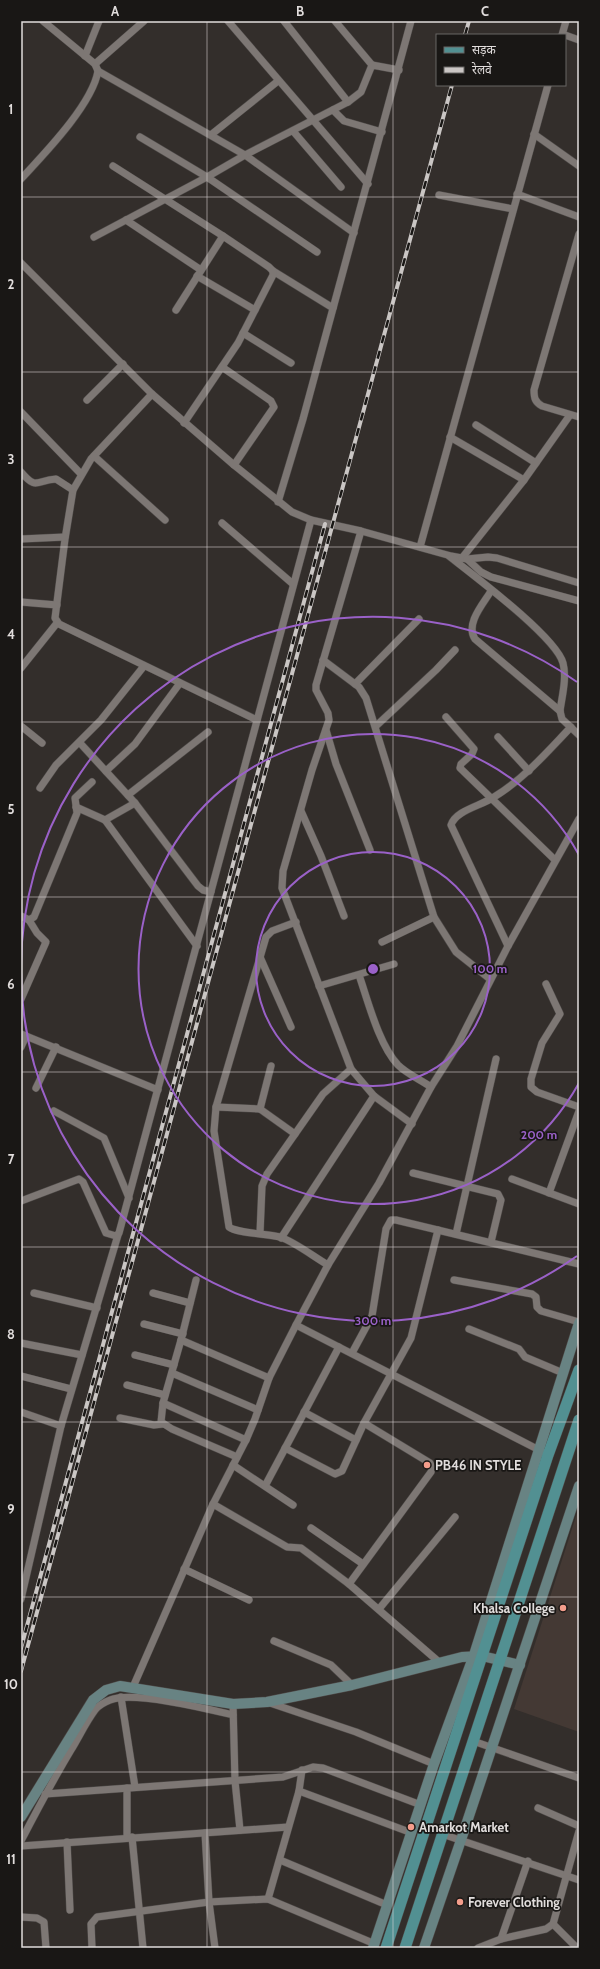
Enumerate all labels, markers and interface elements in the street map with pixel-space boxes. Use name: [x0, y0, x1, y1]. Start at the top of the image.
text: A: [111, 3, 120, 19]
text: B: [296, 3, 304, 19]
text: C: [481, 3, 489, 19]
legend: [436, 34, 566, 86]
text: सड़क: [472, 42, 497, 57]
text: रेलवे: [472, 62, 492, 77]
text: 1: [9, 101, 13, 117]
text: 2: [8, 276, 15, 292]
text: 3: [7, 451, 15, 467]
text: 4: [7, 626, 15, 642]
text: 5: [8, 801, 15, 817]
text: 100 m: [473, 961, 507, 976]
centre of rings: [366, 962, 380, 976]
text: 6: [7, 976, 15, 992]
text: 200 m: [521, 1127, 557, 1142]
text: 7: [8, 1151, 15, 1167]
text: 300 m: [355, 1313, 391, 1328]
text: 8: [7, 1326, 15, 1342]
place label: PB46 IN STYLE: [435, 1457, 521, 1473]
marker: PB46 IN STYLE: [422, 1460, 432, 1470]
text: 9: [7, 1501, 15, 1517]
place label: Khalsa College: [473, 1600, 555, 1616]
marker: Khalsa College: [558, 1603, 568, 1613]
text: 10: [4, 1676, 18, 1692]
place label: Amarkot Market: [419, 1819, 509, 1835]
marker: Amarkot Market: [406, 1822, 416, 1832]
text: 11: [6, 1851, 16, 1867]
place label: Forever Clothing: [468, 1894, 560, 1910]
marker: Forever Clothing: [455, 1897, 465, 1907]

